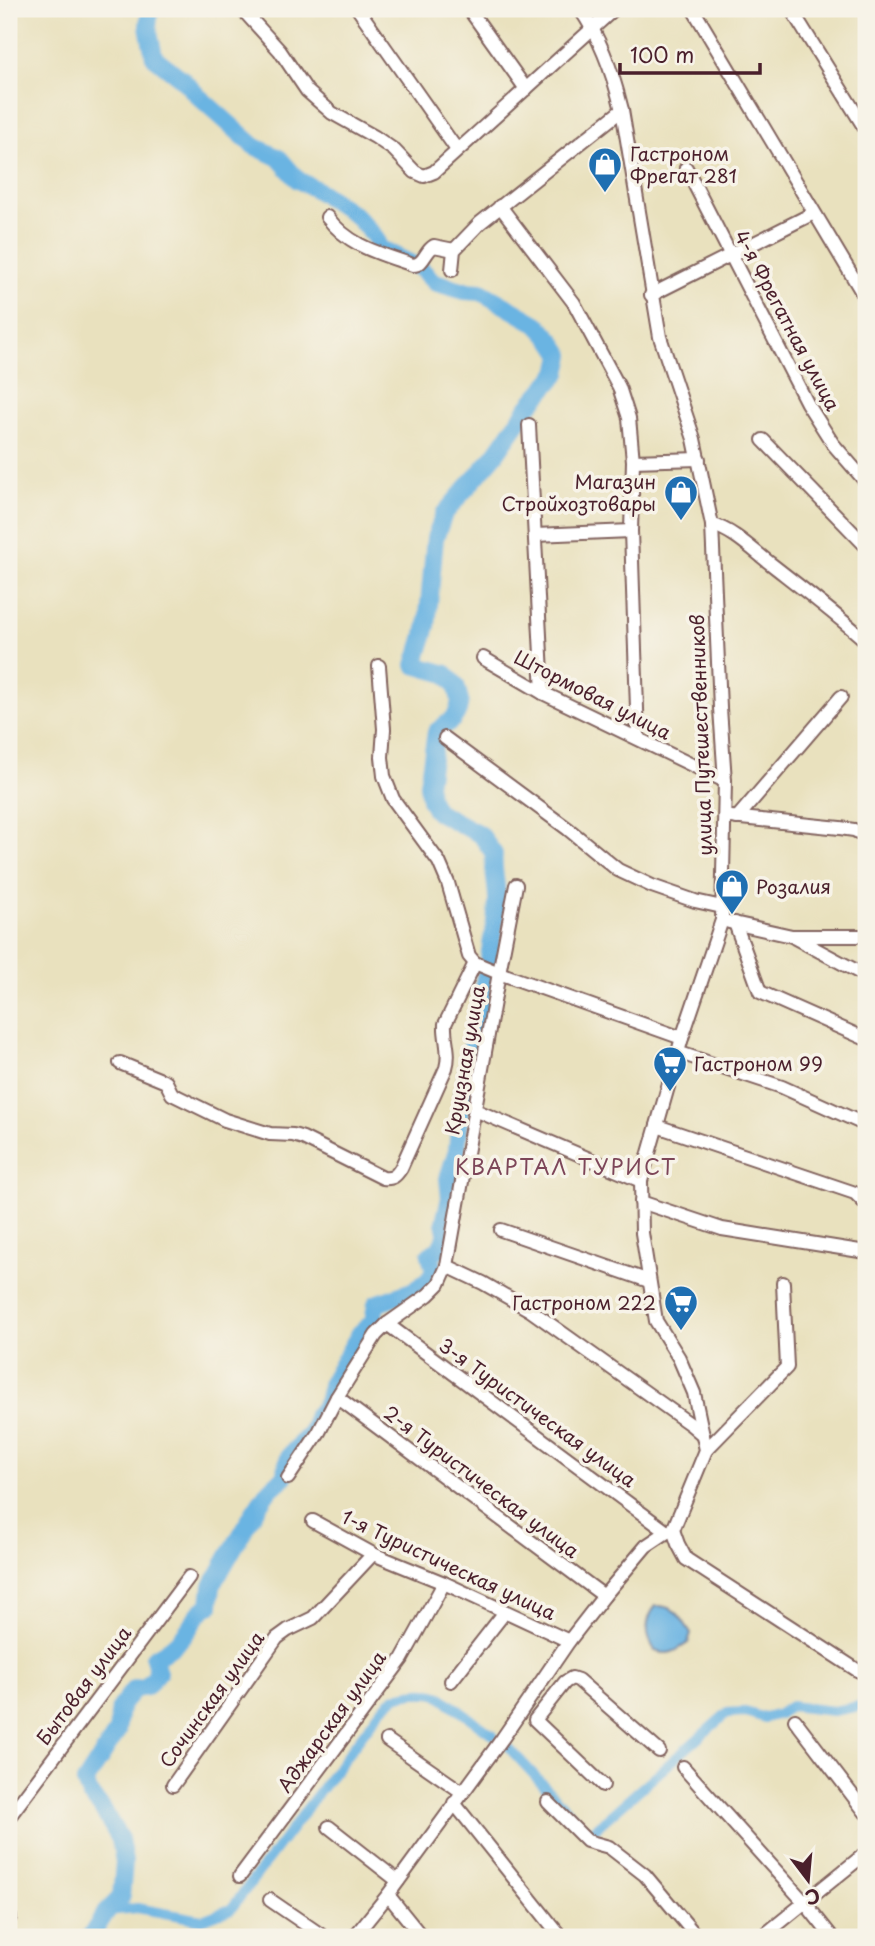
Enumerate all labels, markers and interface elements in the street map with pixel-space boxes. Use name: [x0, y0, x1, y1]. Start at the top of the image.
scale bar: [620, 32, 760, 76]
text: 100 m: [630, 38, 694, 70]
place label: Гастроном Фрегат 281: [630, 139, 737, 189]
shop icon: Гастроном Фрегат 281: [586, 145, 624, 194]
street label: 4-я Фрегатная улица: [728, 225, 848, 415]
place label: Магазин Стройхозтовары: [502, 467, 656, 517]
shop icon: Магазин Стройхозтовары: [662, 473, 700, 522]
street label: улица Путешественников: [682, 614, 718, 856]
street label: Штормовая улица: [510, 642, 676, 746]
shop icon: Розалия: [713, 867, 751, 916]
place label: Розалия: [756, 872, 831, 900]
street label: Круизная улица: [437, 983, 491, 1137]
supermarket icon: Гастроном 99: [651, 1044, 689, 1093]
place label: Гастроном 99: [694, 1049, 823, 1077]
district label: КВАРТАЛ ТУРИСТ: [455, 1150, 677, 1182]
supermarket icon: Гастроном 222: [662, 1283, 700, 1332]
place label: Гастроном 222: [512, 1288, 656, 1316]
street label: 3-я Туристическая улица: [434, 1331, 642, 1493]
street label: 2-я Туристическая улица: [378, 1398, 586, 1564]
street label: 1-я Туристическая улица: [337, 1502, 561, 1626]
street label: Бытовая улица: [29, 1620, 137, 1750]
street label: Сочинская улица: [152, 1625, 270, 1773]
street label: Аджарская улица: [270, 1644, 392, 1798]
north arrow: [774, 1844, 844, 1914]
text: С: [802, 1882, 824, 1913]

